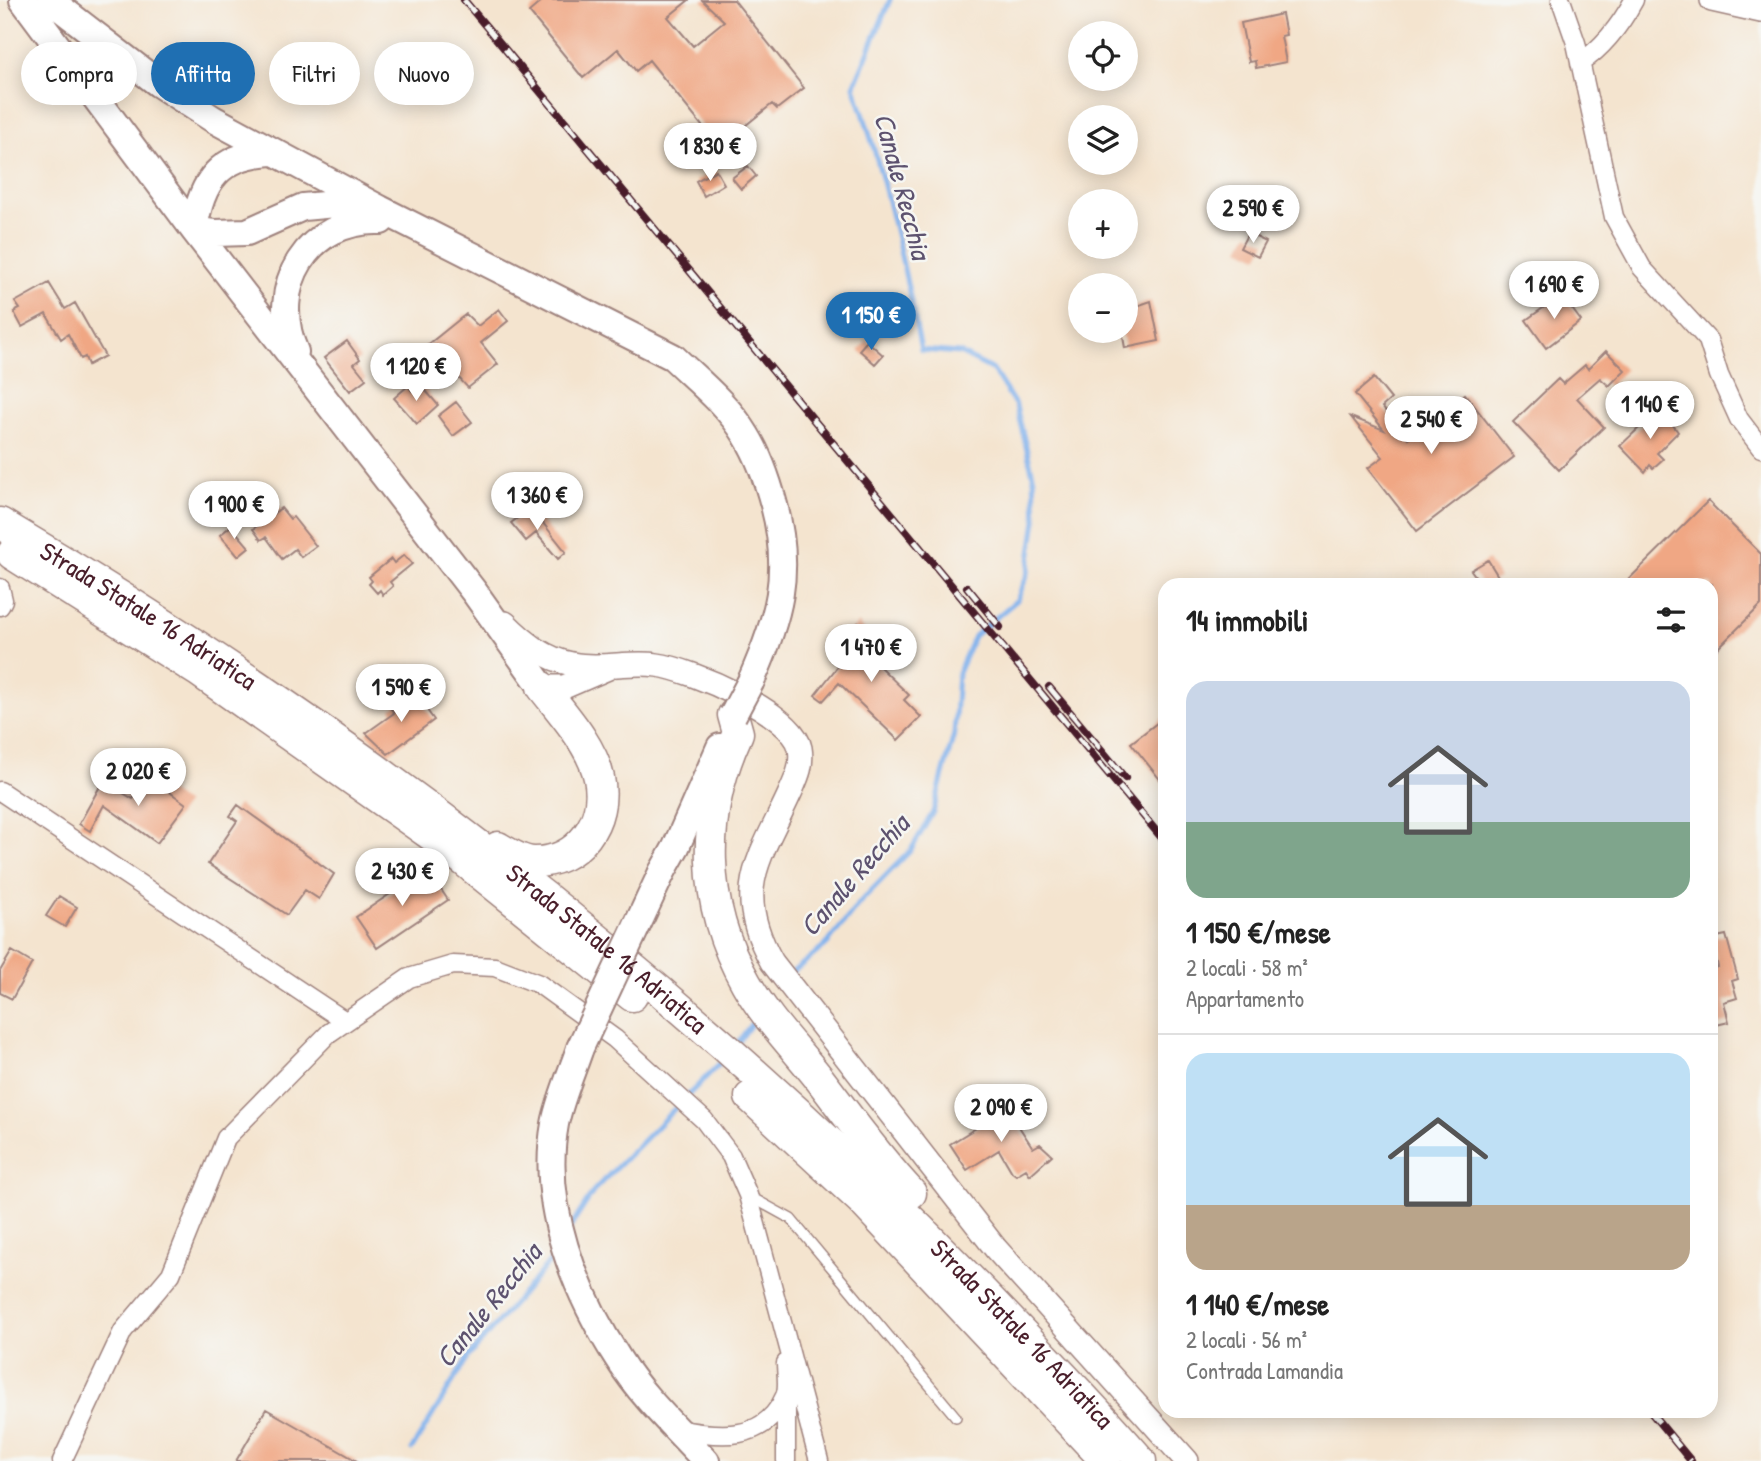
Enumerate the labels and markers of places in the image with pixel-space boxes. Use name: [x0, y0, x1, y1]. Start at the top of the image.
pin: 1 830 €: [645, 124, 775, 183]
pin: 2 590 €: [1188, 186, 1318, 245]
pin: 1 690 €: [1489, 262, 1619, 321]
pin: 1 150 €: [806, 292, 936, 352]
pin: 1 120 €: [351, 344, 481, 403]
pin: 1 140 €: [1585, 382, 1715, 441]
pin: 2 540 €: [1366, 396, 1496, 456]
pin: 1 360 €: [472, 472, 602, 532]
pin: 1 900 €: [169, 482, 299, 541]
pin: 1 470 €: [806, 624, 936, 684]
pin: 1 590 €: [336, 664, 466, 724]
pin: 2 020 €: [73, 748, 203, 808]
pin: 2 430 €: [337, 848, 467, 908]
pin: 2 090 €: [936, 1084, 1066, 1144]

